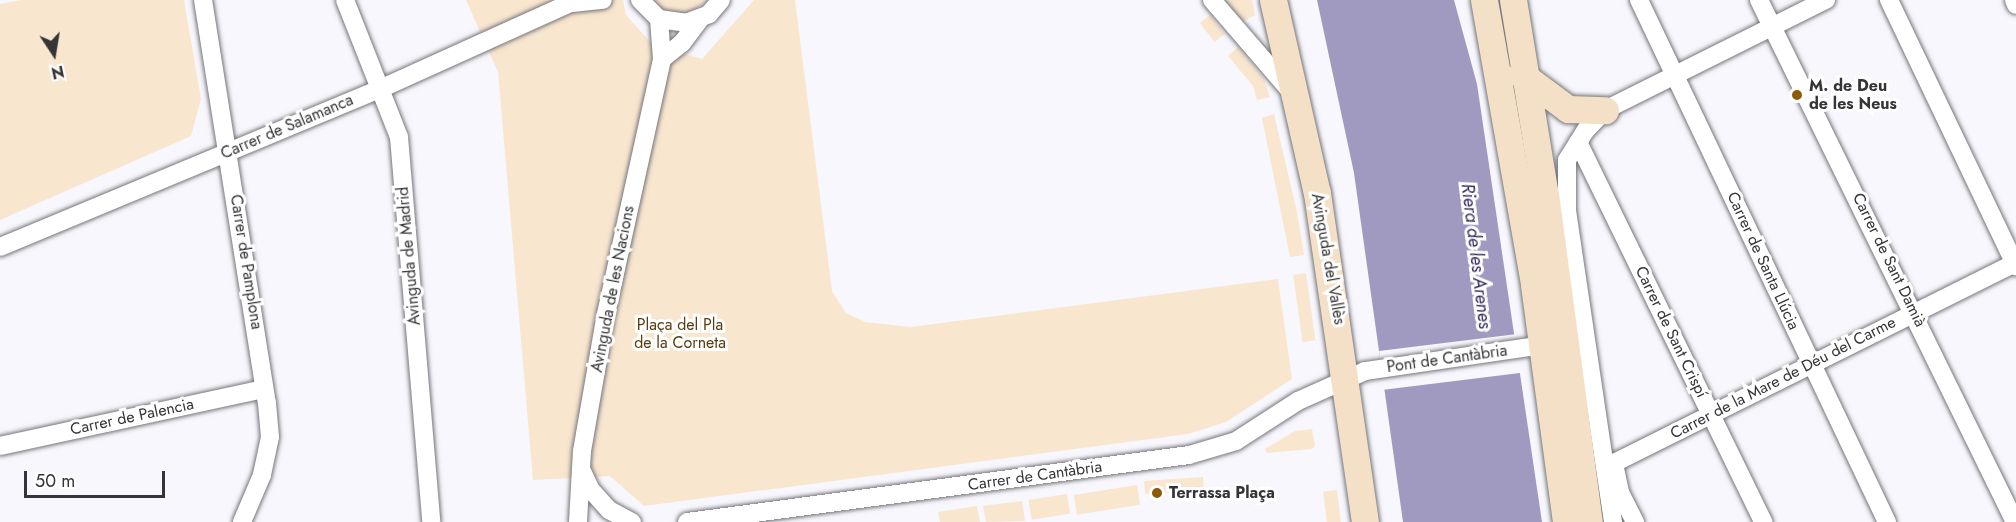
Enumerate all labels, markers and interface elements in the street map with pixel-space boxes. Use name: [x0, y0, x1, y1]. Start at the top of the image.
north arrow: [24, 24, 84, 84]
text: N: [49, 60, 66, 85]
place label: M. de Deu de les Neus: [1809, 76, 1897, 114]
marker: M. de Deu de les Neus: [1790, 88, 1804, 102]
street label: Carrer de Salamanca: [218, 90, 356, 164]
water label: Riera de les Arenes: [1456, 182, 1496, 330]
street label: Avinguda de Madrid: [393, 186, 425, 326]
street label: Carrer de Santa Llúcia: [1723, 189, 1803, 333]
street label: Carrer de Sant Damià: [1848, 190, 1930, 330]
street label: Avinguda del Vallès: [1307, 192, 1349, 326]
street label: Carrer de Pamplona: [226, 193, 266, 331]
street label: Avinguda de les Nacions: [587, 204, 639, 374]
street label: Carrer de Sant Crispí: [1631, 263, 1711, 401]
street label: Carrer de la Mare de Déu del Carme: [1667, 313, 1899, 443]
park label: Plaça del Pla de la Corneta: [634, 315, 726, 353]
street label: Pont de Cantàbria: [1386, 341, 1508, 377]
street label: Carrer de Palencia: [68, 395, 196, 439]
street label: Carrer de Cantàbria: [967, 457, 1103, 495]
scale bar: [27, 459, 168, 497]
text: 50 m: [35, 468, 75, 494]
place label: Terrassa Plaça: [1169, 483, 1275, 503]
marker: Terrassa Plaça: [1150, 486, 1164, 500]

